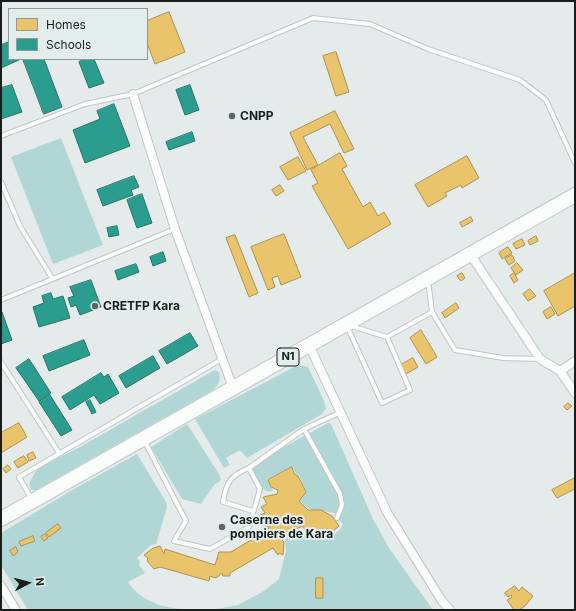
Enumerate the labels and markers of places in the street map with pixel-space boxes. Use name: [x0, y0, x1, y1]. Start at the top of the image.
place label: CNPP: [240, 109, 274, 123]
marker: CNPP: [227, 111, 237, 121]
place label: CRETFP Kara: [103, 299, 180, 313]
marker: CRETFP Kara: [90, 301, 100, 311]
place label: Caserne des pompiers de Kara: [230, 513, 333, 541]
marker: Caserne des pompiers de Kara: [217, 522, 227, 532]

